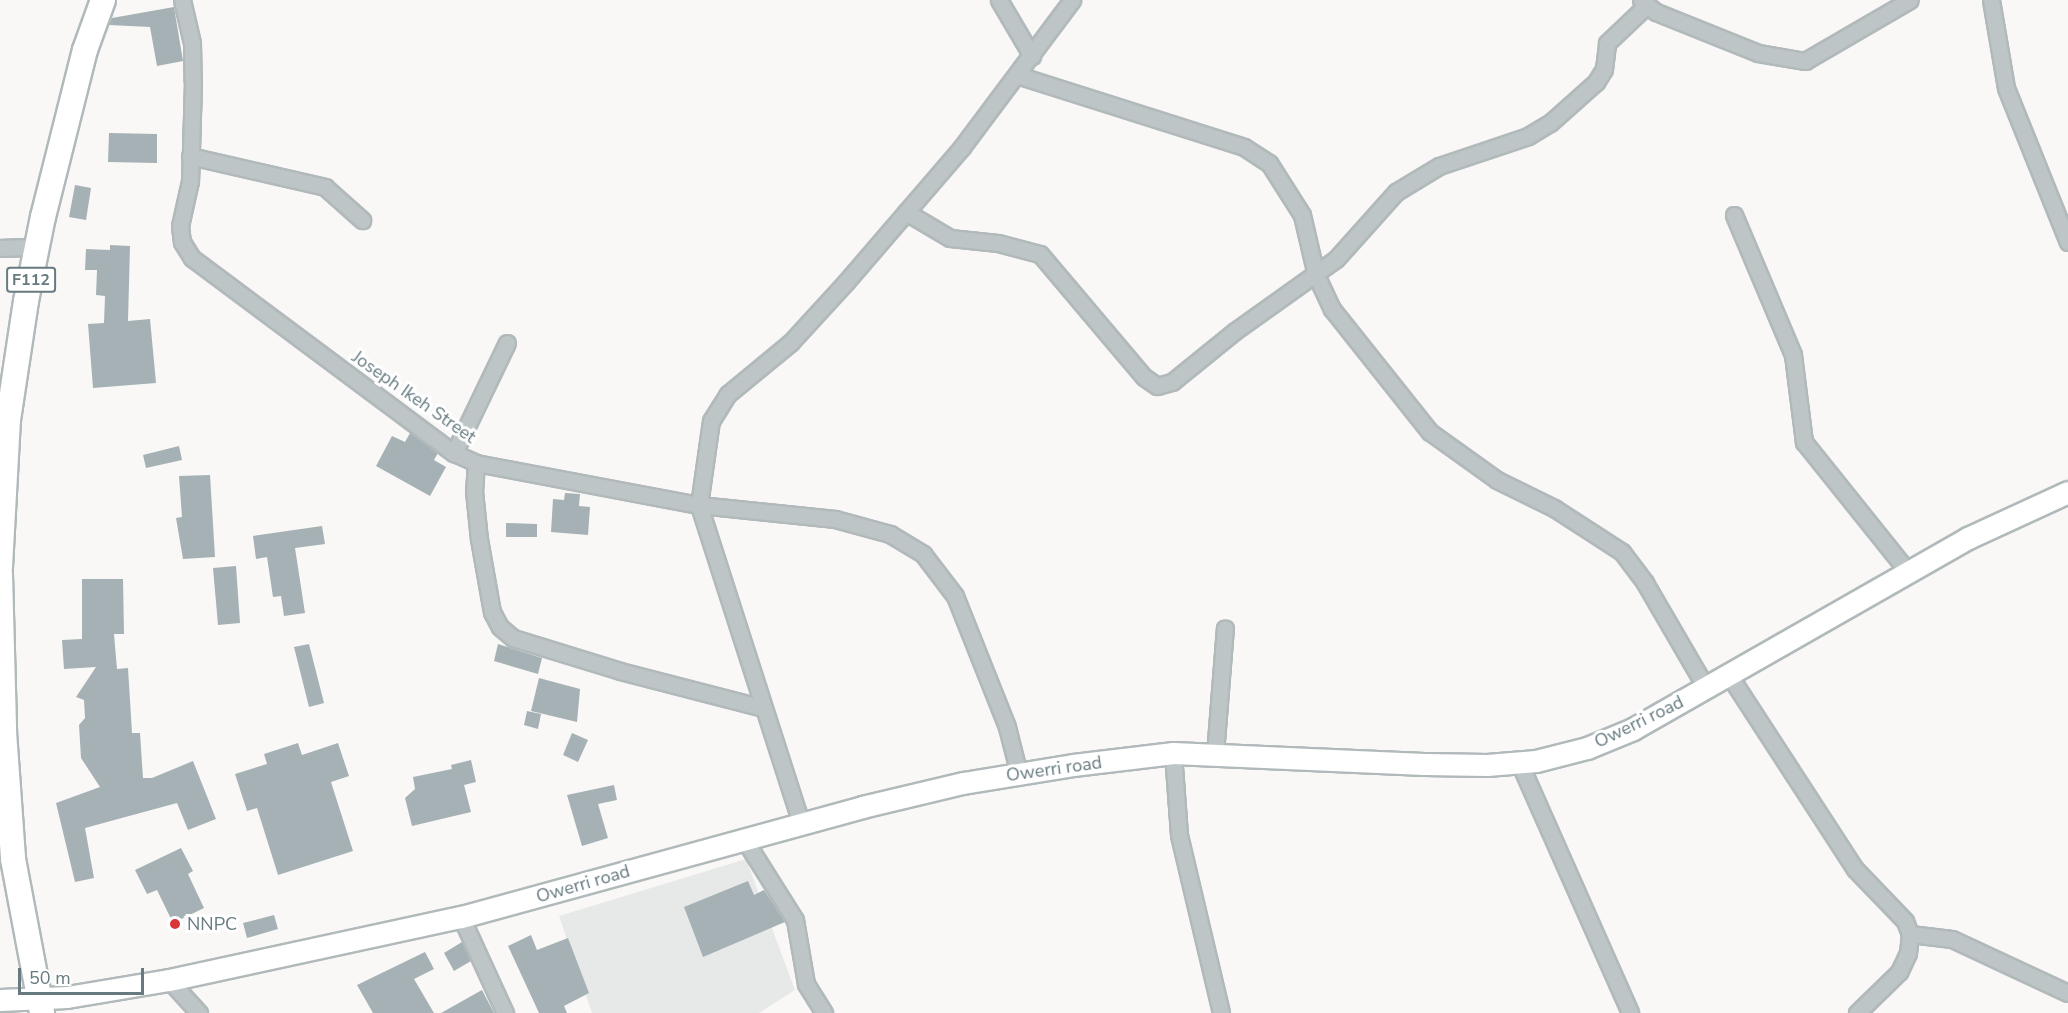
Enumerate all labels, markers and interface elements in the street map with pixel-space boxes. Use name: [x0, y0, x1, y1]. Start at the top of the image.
road number: F112: [6, 267, 57, 293]
street label: Joseph Ikeh Street: [348, 346, 480, 448]
street label: Owerri road: [1591, 691, 1687, 753]
street label: Owerri road: [1005, 752, 1103, 786]
street label: Owerri road: [534, 860, 632, 908]
place label: NNPC: [187, 913, 237, 935]
marker: NNPC: [168, 917, 182, 931]
scale bar: [21, 956, 147, 994]
text: 50 m: [29, 966, 71, 990]

